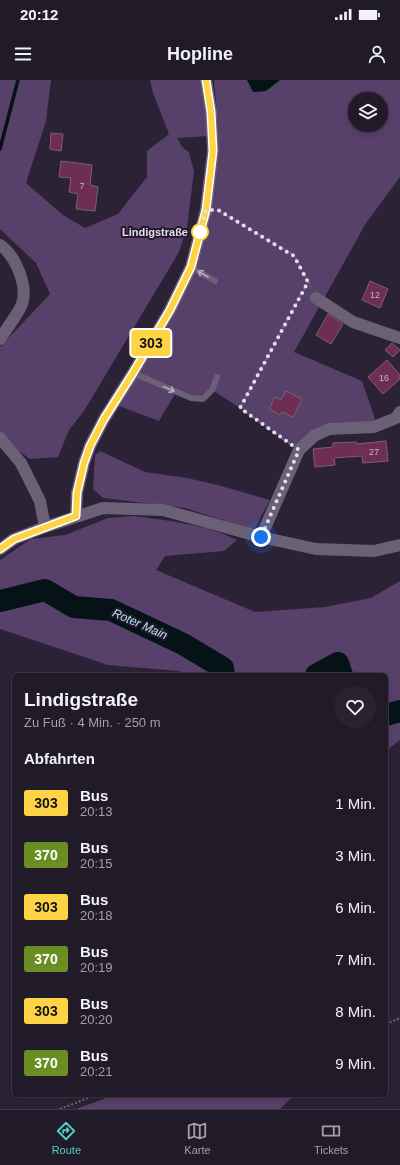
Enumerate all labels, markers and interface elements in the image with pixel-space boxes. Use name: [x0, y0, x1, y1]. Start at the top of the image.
text: 20:12: [20, 6, 58, 23]
icon: menu: [12, 43, 34, 65]
icon: person: [366, 43, 388, 65]
text: Hopline: [167, 44, 233, 64]
map controls: [348, 92, 388, 132]
button: layers: [348, 92, 388, 132]
house number: 7: [79, 181, 85, 191]
marker: Lindigstraße: [191, 223, 209, 241]
place label: Lindigstraße: [122, 226, 188, 238]
one-way arrow: [197, 269, 209, 277]
house number: 12: [370, 290, 380, 300]
line badge: 303: [128, 330, 174, 356]
text: 303: [139, 335, 163, 351]
house number: 16: [379, 373, 389, 383]
one-way arrow: [163, 386, 175, 393]
house number: 27: [369, 447, 379, 457]
your location: [251, 527, 271, 547]
water label: Roter Main: [110, 606, 170, 642]
button: heart: [334, 686, 376, 728]
text: Lindigstraße: [24, 689, 138, 710]
text: Zu Fuß · 4 Min. · 250 m: [24, 715, 161, 730]
text: Abfahrten: [24, 750, 95, 767]
text: Bus: [80, 787, 108, 804]
text: 303: [34, 795, 58, 811]
text: 1 Min.: [335, 795, 376, 812]
text: 20:13: [80, 804, 113, 819]
text: Bus: [80, 839, 108, 856]
text: 370: [34, 847, 58, 863]
text: 3 Min.: [335, 847, 376, 864]
text: 20:15: [80, 856, 113, 871]
text: Bus: [80, 891, 108, 908]
text: 303: [34, 899, 58, 915]
text: 6 Min.: [335, 899, 376, 916]
text: 20:18: [80, 908, 113, 923]
text: Bus: [80, 943, 108, 960]
text: 370: [34, 951, 58, 967]
text: 7 Min.: [335, 951, 376, 968]
text: 20:19: [80, 960, 113, 975]
text: Bus: [80, 995, 108, 1012]
text: 303: [34, 1003, 58, 1019]
text: 8 Min.: [335, 1003, 376, 1020]
text: 20:20: [80, 1012, 113, 1027]
text: Bus: [80, 1047, 108, 1064]
text: 370: [34, 1055, 58, 1071]
text: 9 Min.: [335, 1055, 376, 1072]
text: 20:21: [80, 1064, 113, 1079]
tab: Route: [52, 1120, 81, 1156]
tab: Karte: [184, 1120, 211, 1156]
tab: Tickets: [314, 1120, 348, 1156]

